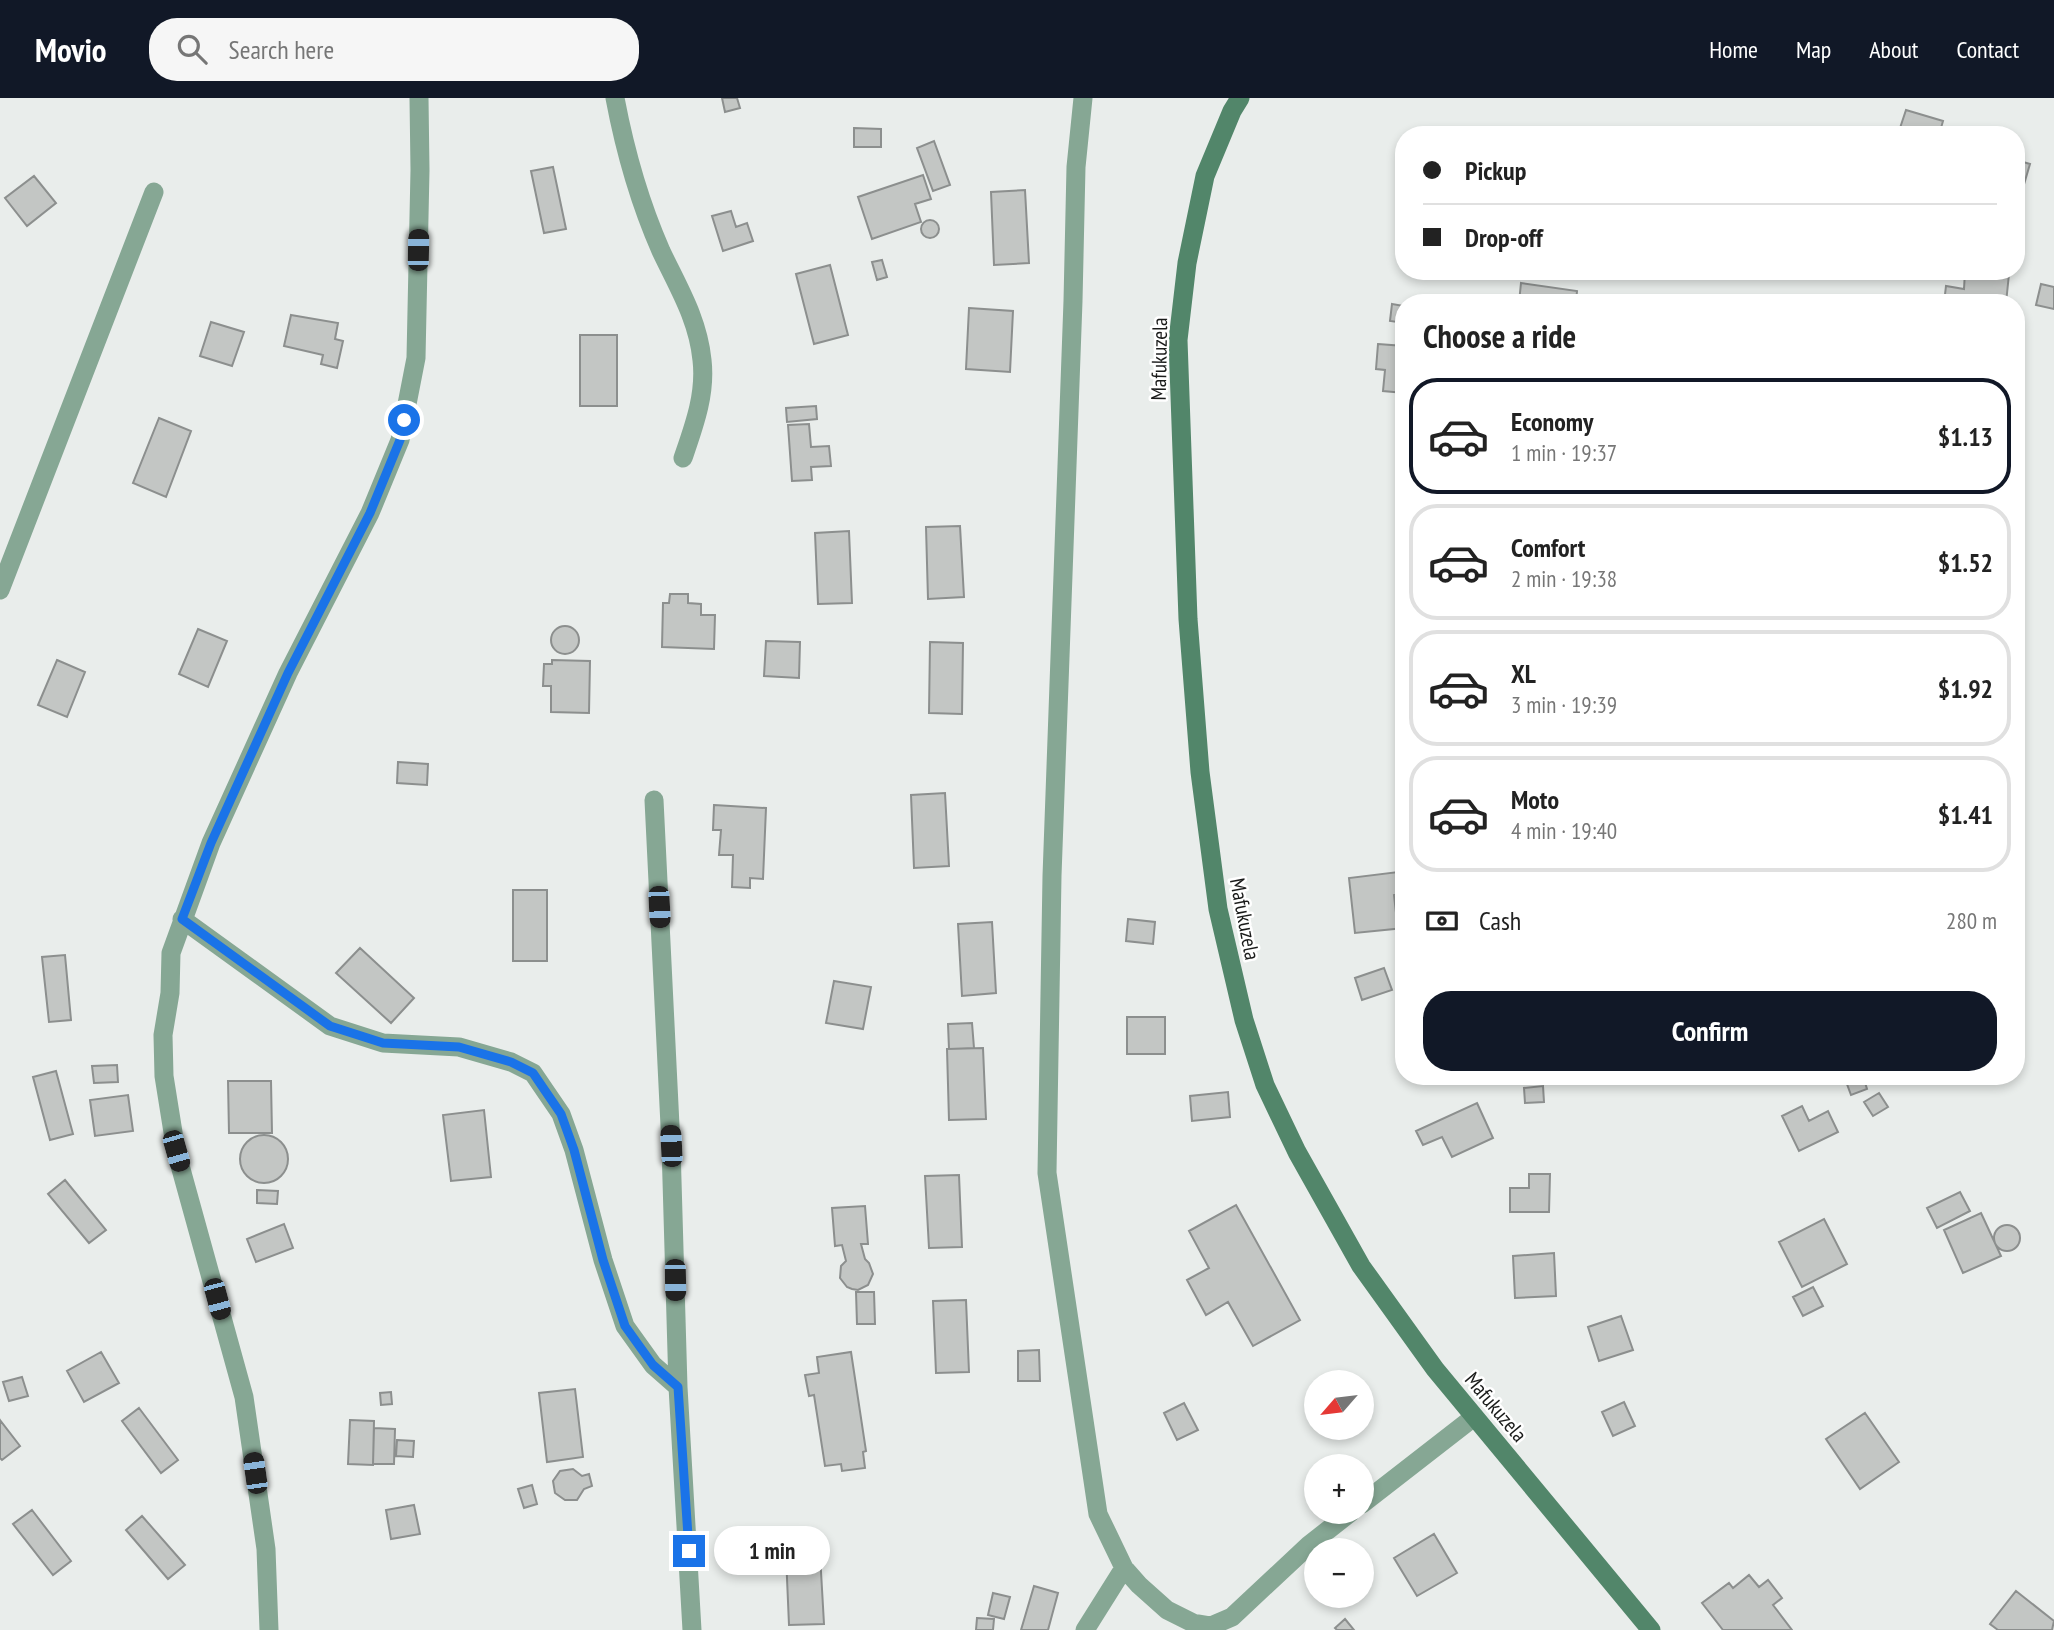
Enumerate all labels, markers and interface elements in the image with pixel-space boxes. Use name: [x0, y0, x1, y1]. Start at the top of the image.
search box: [149, 18, 639, 81]
text: Movio: [35, 28, 107, 71]
icon: search: [173, 30, 211, 68]
text: Search here: [229, 33, 334, 66]
text: Home: [1709, 34, 1758, 65]
text: Map: [1796, 34, 1831, 65]
text: About: [1869, 34, 1918, 65]
text: Contact: [1956, 34, 2019, 65]
text: Pickup: [1465, 154, 1526, 187]
text: Drop-off: [1465, 221, 1543, 254]
car: [408, 229, 429, 271]
text: Choose a ride: [1423, 315, 1576, 357]
street label: Mafukuzela: [1145, 317, 1173, 401]
route start: [388, 404, 420, 436]
icon: car: [1427, 405, 1490, 468]
text: Economy: [1511, 405, 1593, 438]
text: $1.13: [1938, 420, 1993, 453]
text: 1 min · 19:37: [1511, 438, 1617, 467]
icon: car: [1427, 531, 1490, 594]
text: Comfort: [1511, 531, 1585, 564]
text: $1.52: [1938, 546, 1993, 579]
text: 2 min · 19:38: [1511, 564, 1617, 593]
icon: car: [1427, 657, 1490, 720]
text: XL: [1511, 657, 1536, 690]
text: $1.92: [1938, 672, 1993, 705]
text: 3 min · 19:39: [1511, 690, 1617, 719]
icon: car: [1427, 783, 1490, 846]
text: Moto: [1511, 783, 1559, 816]
text: $1.41: [1938, 798, 1993, 831]
text: 4 min · 19:40: [1511, 816, 1617, 845]
street label: Mafukuzela: [1224, 876, 1266, 962]
car: [648, 885, 671, 929]
icon: cash: [1423, 902, 1461, 940]
text: Cash: [1479, 904, 1521, 937]
text: 280 m: [1946, 906, 1997, 935]
button: Confirm: [1423, 991, 1997, 1071]
car: [660, 1124, 683, 1168]
car: [161, 1128, 192, 1174]
car: [665, 1259, 686, 1301]
car: [202, 1276, 233, 1322]
street label: Mafukuzela: [1459, 1367, 1533, 1447]
north arrow: [1304, 1370, 1374, 1440]
map controls: [1304, 1370, 1374, 1608]
car: [242, 1451, 269, 1495]
button: +: [1304, 1454, 1374, 1524]
callout: 1 min: [714, 1526, 829, 1576]
route end: [673, 1535, 705, 1567]
text: 1 min: [749, 1536, 795, 1565]
button: −: [1304, 1538, 1374, 1608]

